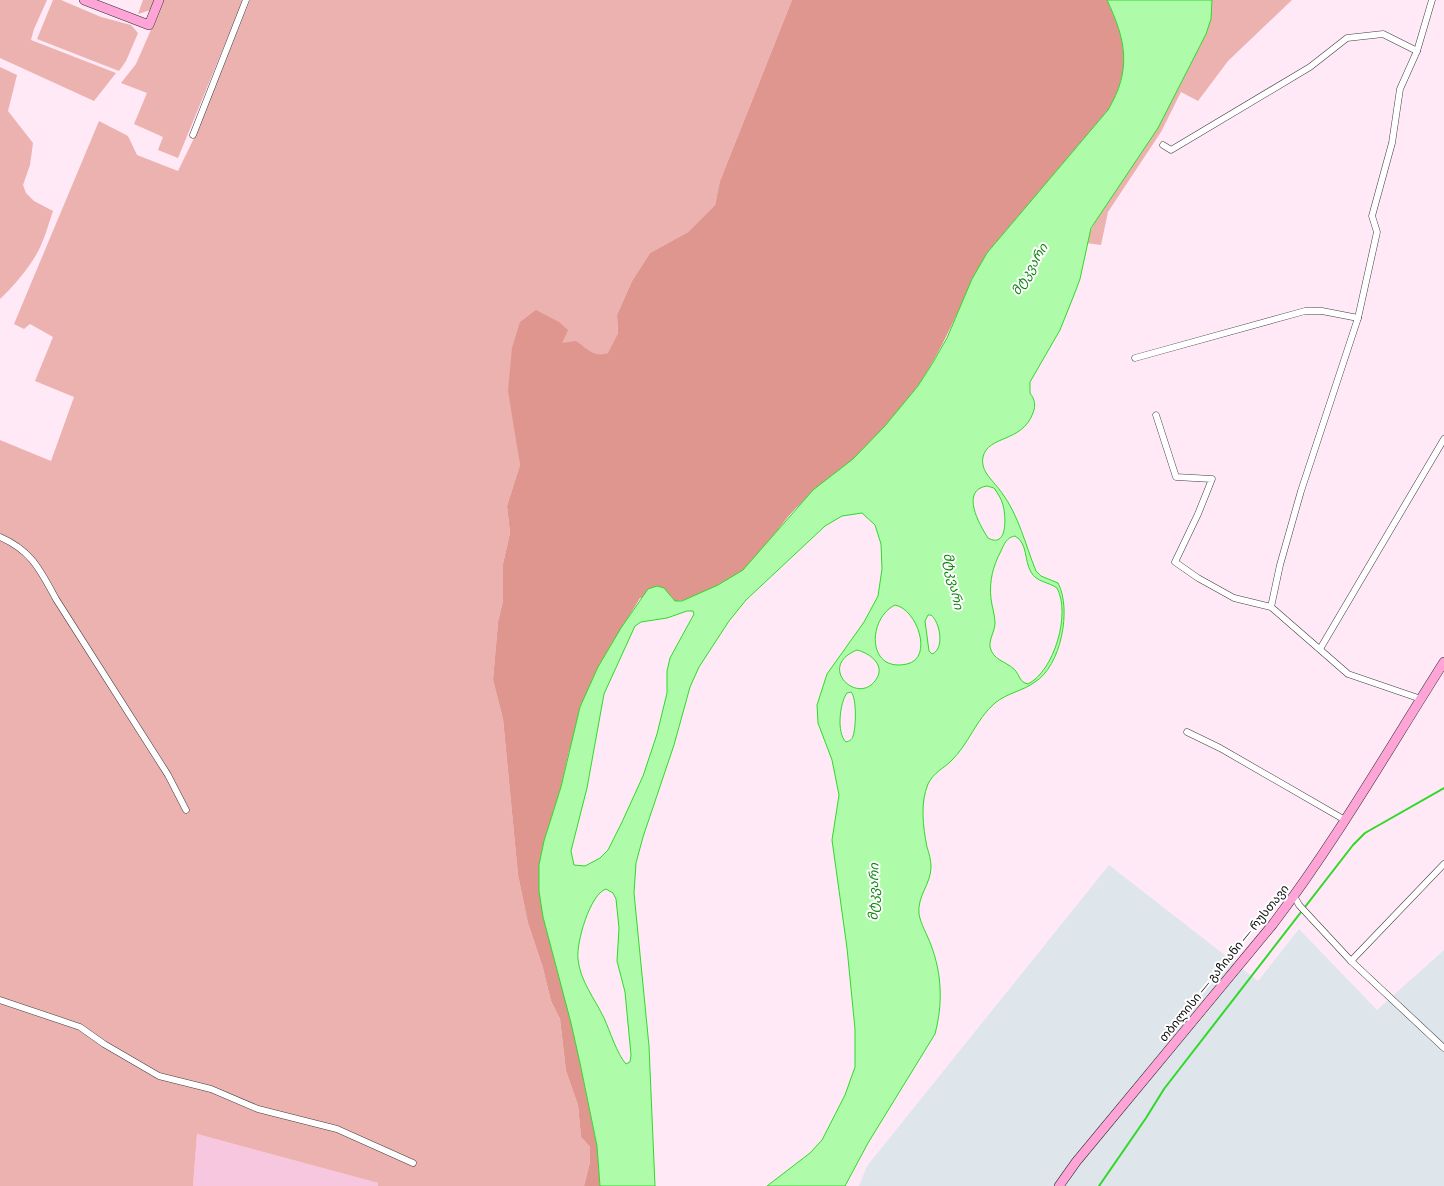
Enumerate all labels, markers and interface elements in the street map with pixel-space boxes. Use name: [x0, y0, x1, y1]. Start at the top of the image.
water label: მტკვარი: [1007, 239, 1052, 298]
water label: მტკვარი: [940, 551, 968, 611]
water label: მტკვარი: [864, 863, 883, 921]
street label: თბილისი — გაჩიანი — რუსთავი: [1155, 880, 1293, 1045]

